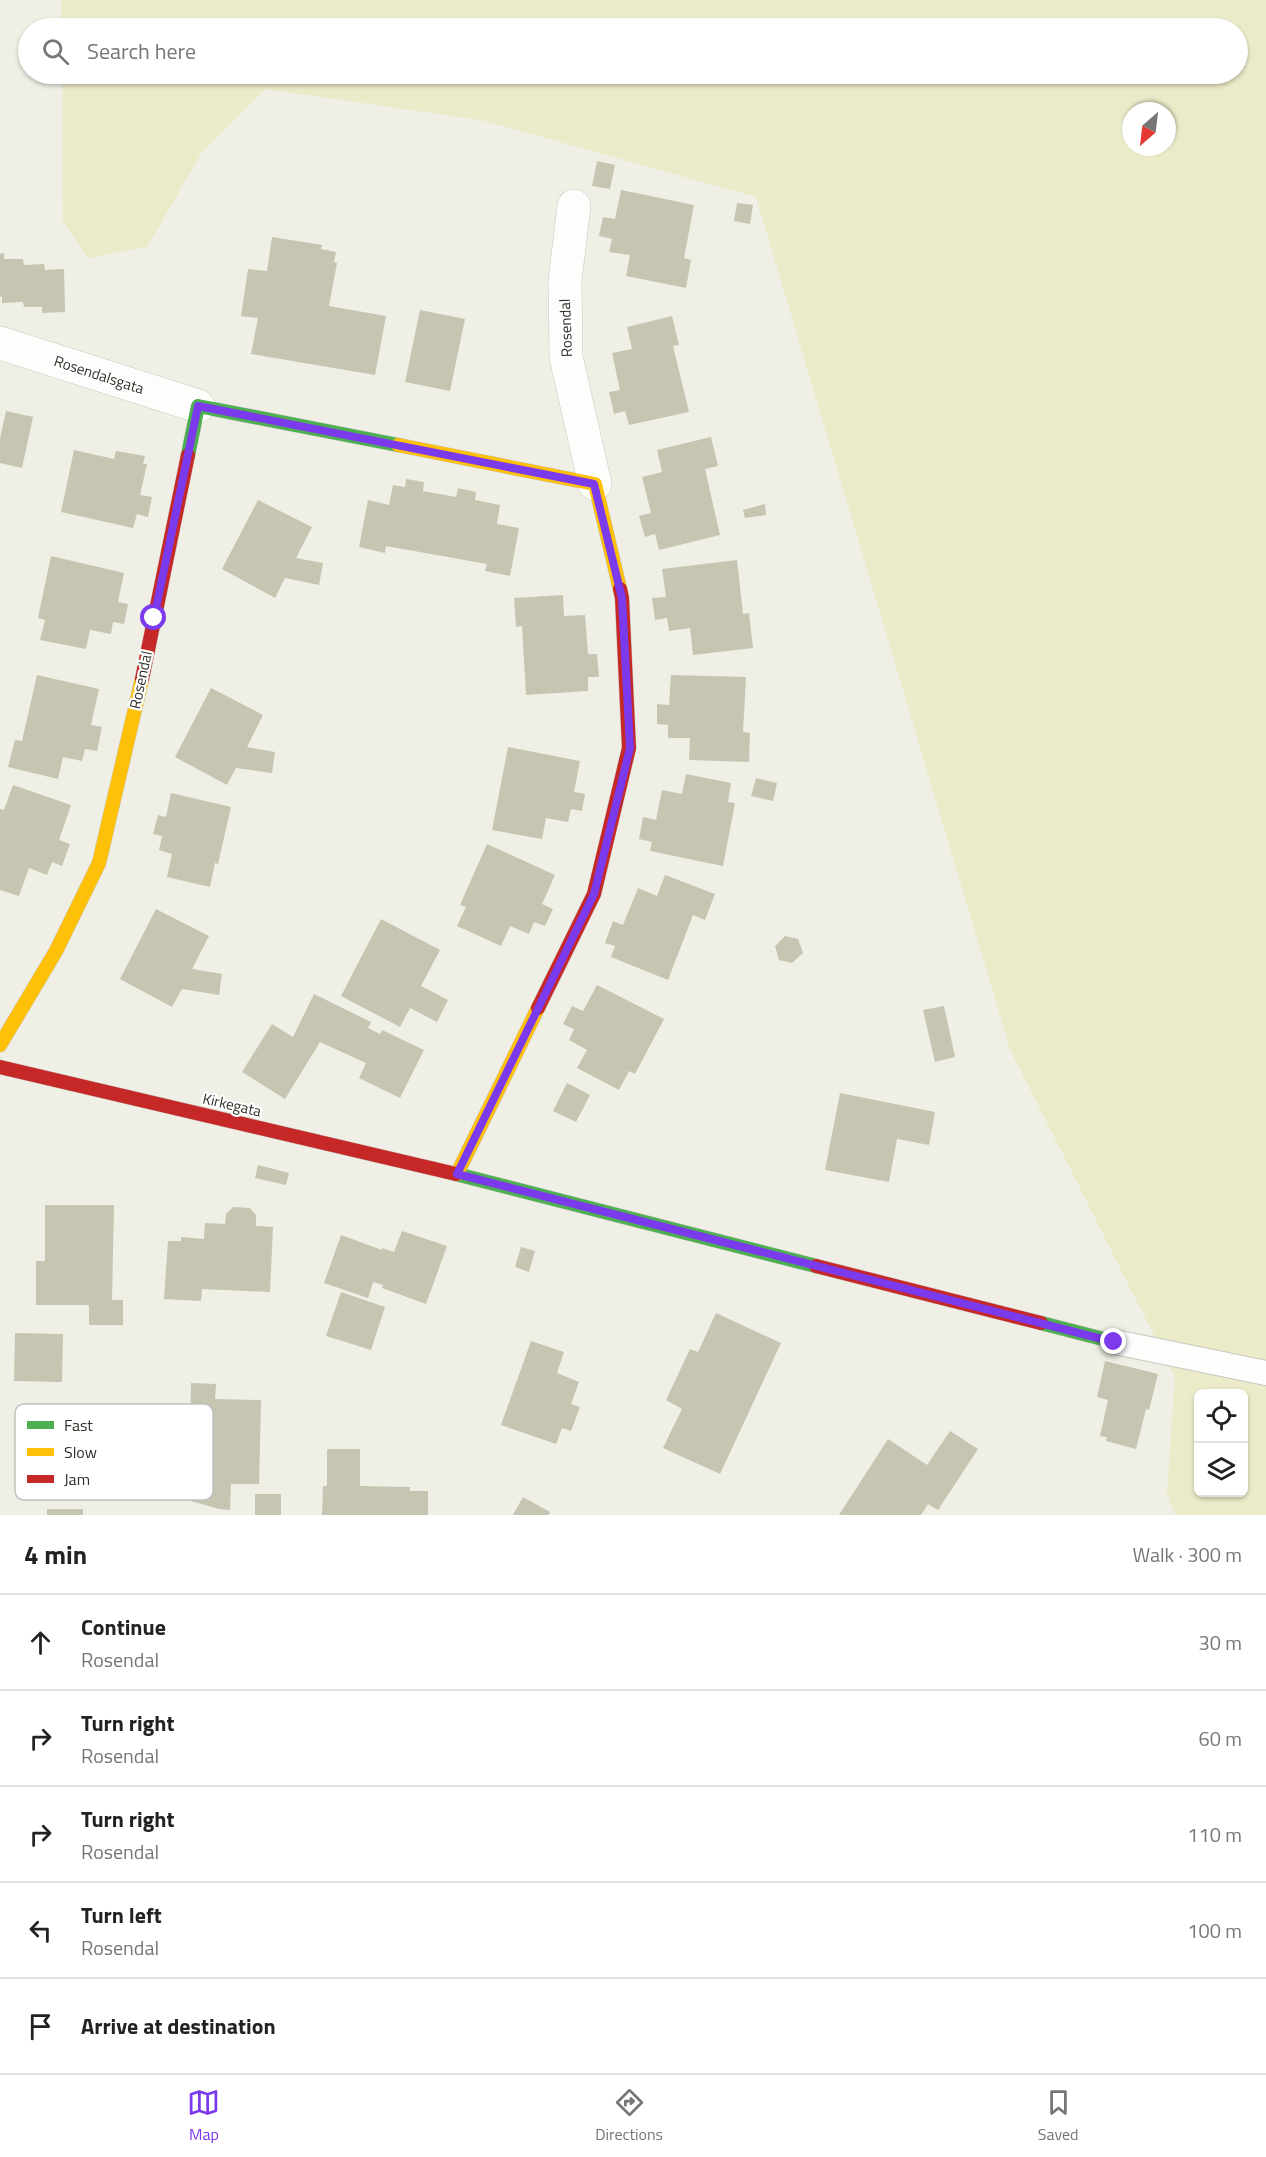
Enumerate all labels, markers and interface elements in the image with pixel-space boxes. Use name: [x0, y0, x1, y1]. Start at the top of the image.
search box: [18, 18, 1248, 84]
text: Search here: [87, 34, 196, 68]
icon: search: [39, 35, 72, 68]
north arrow: [1122, 102, 1176, 156]
street label: Rosendal: [553, 298, 578, 358]
street label: Rosendalsgata: [51, 349, 148, 400]
route start: [140, 604, 166, 630]
street label: Rosendal: [123, 649, 158, 711]
street label: Kirkegata: [200, 1087, 264, 1123]
route end: [1100, 1328, 1126, 1354]
map controls: [1194, 1389, 1248, 1497]
button: locate: [1194, 1389, 1248, 1443]
legend: [15, 1404, 213, 1500]
text: Fast: [64, 1413, 93, 1437]
text: Slow: [64, 1440, 97, 1464]
button: layers: [1194, 1443, 1248, 1497]
text: Jam: [64, 1467, 90, 1491]
text: 4 min: [24, 1535, 87, 1574]
text: Walk · 300 m: [1133, 1539, 1242, 1570]
text: Continue: [81, 1610, 166, 1644]
icon: ahead: [24, 1626, 57, 1659]
text: 30 m: [1198, 1627, 1242, 1658]
text: Rosendal: [81, 1644, 159, 1675]
text: Turn right: [81, 1706, 175, 1740]
icon: right: [24, 1722, 57, 1755]
text: 60 m: [1198, 1723, 1242, 1754]
text: Rosendal: [81, 1740, 159, 1771]
text: Turn right: [81, 1802, 175, 1836]
icon: right: [24, 1818, 57, 1851]
text: 110 m: [1187, 1819, 1242, 1850]
text: Rosendal: [81, 1836, 159, 1867]
text: Turn left: [81, 1898, 162, 1932]
icon: left: [24, 1914, 57, 1947]
text: 100 m: [1187, 1915, 1242, 1946]
text: Rosendal: [81, 1932, 159, 1963]
text: Arrive at destination: [81, 2009, 276, 2043]
icon: arrive: [24, 2010, 57, 2043]
tab: Map: [187, 2086, 220, 2146]
tab: Directions: [595, 2086, 663, 2146]
tab: Saved: [1038, 2086, 1079, 2146]

